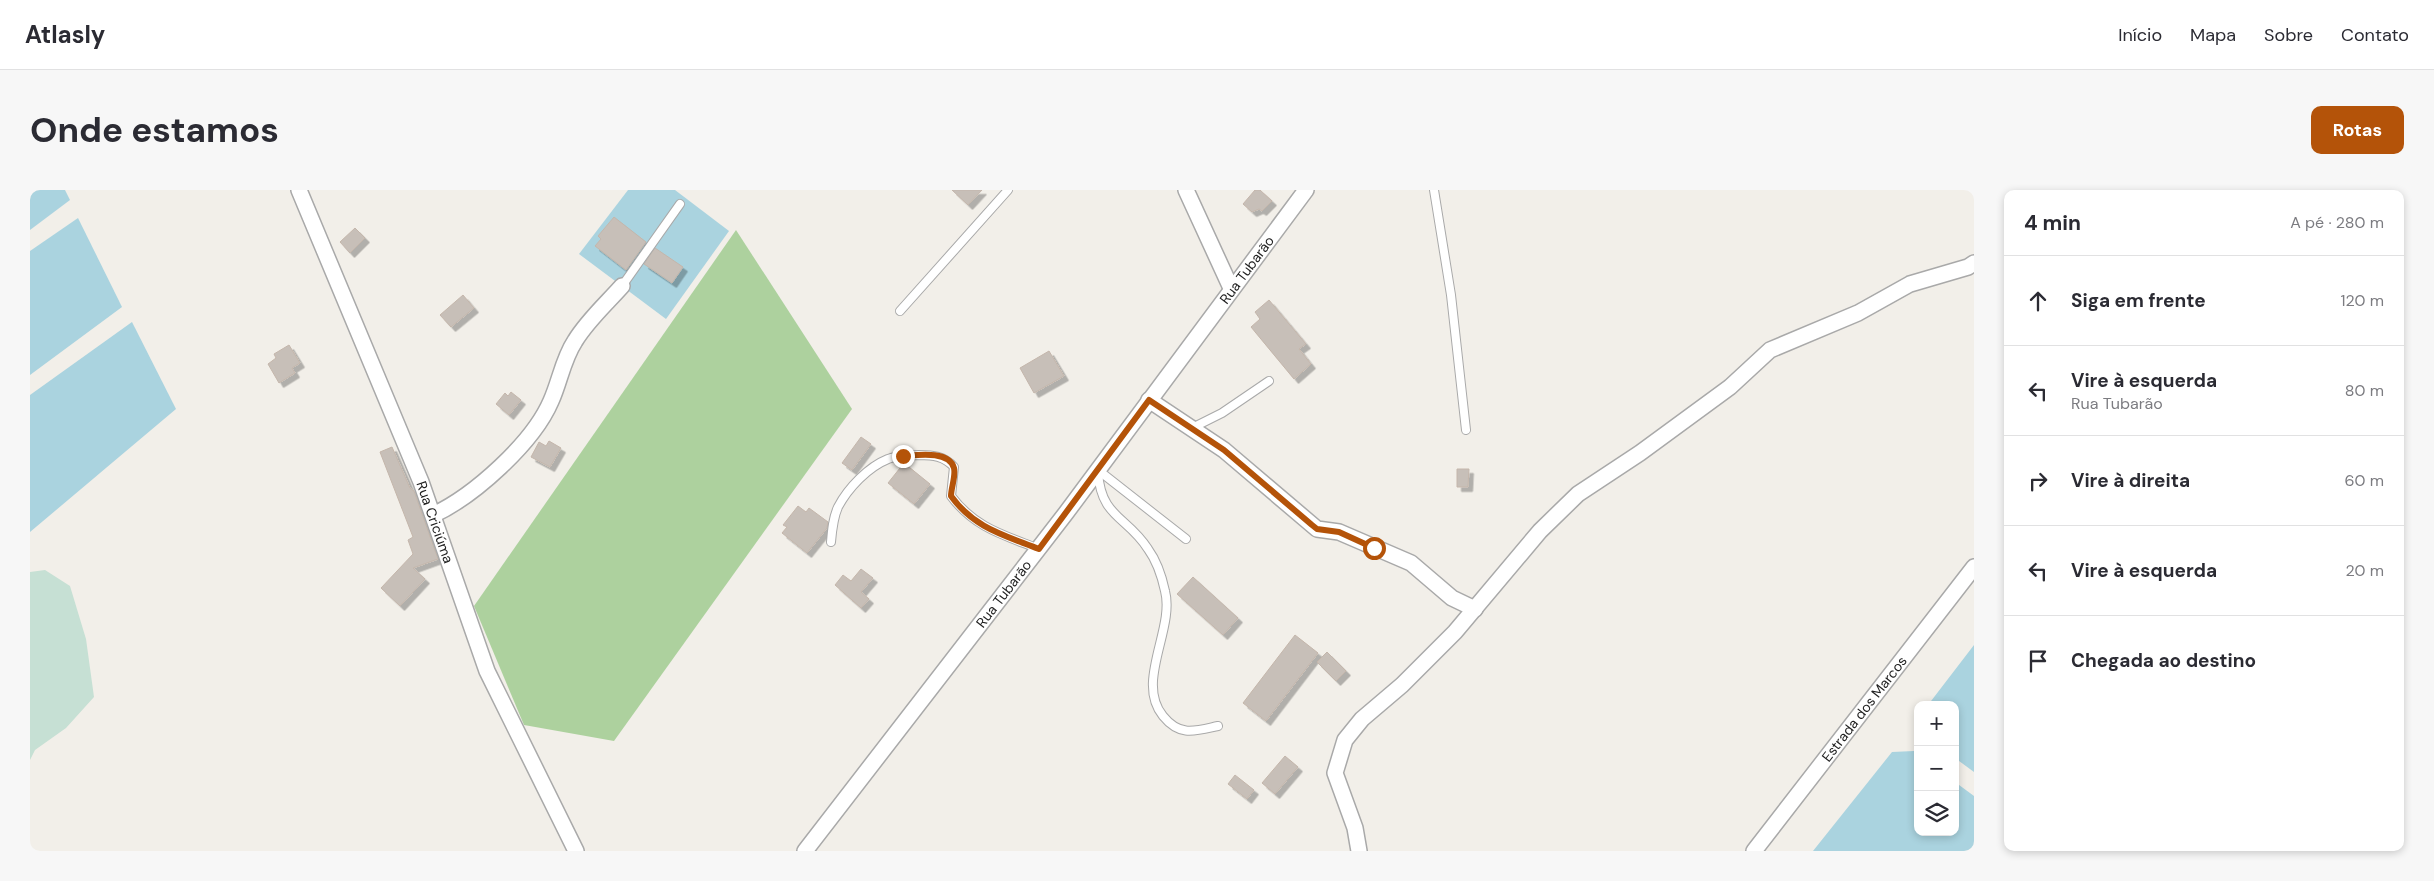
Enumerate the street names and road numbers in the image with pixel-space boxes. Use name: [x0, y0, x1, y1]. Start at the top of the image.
street label: Rua Tubarão: [1215, 232, 1278, 307]
street label: Rua Criciúma: [412, 479, 458, 566]
street label: Rua Tubarão: [972, 556, 1035, 631]
street label: Estrada dos Marcos: [1818, 652, 1911, 765]

